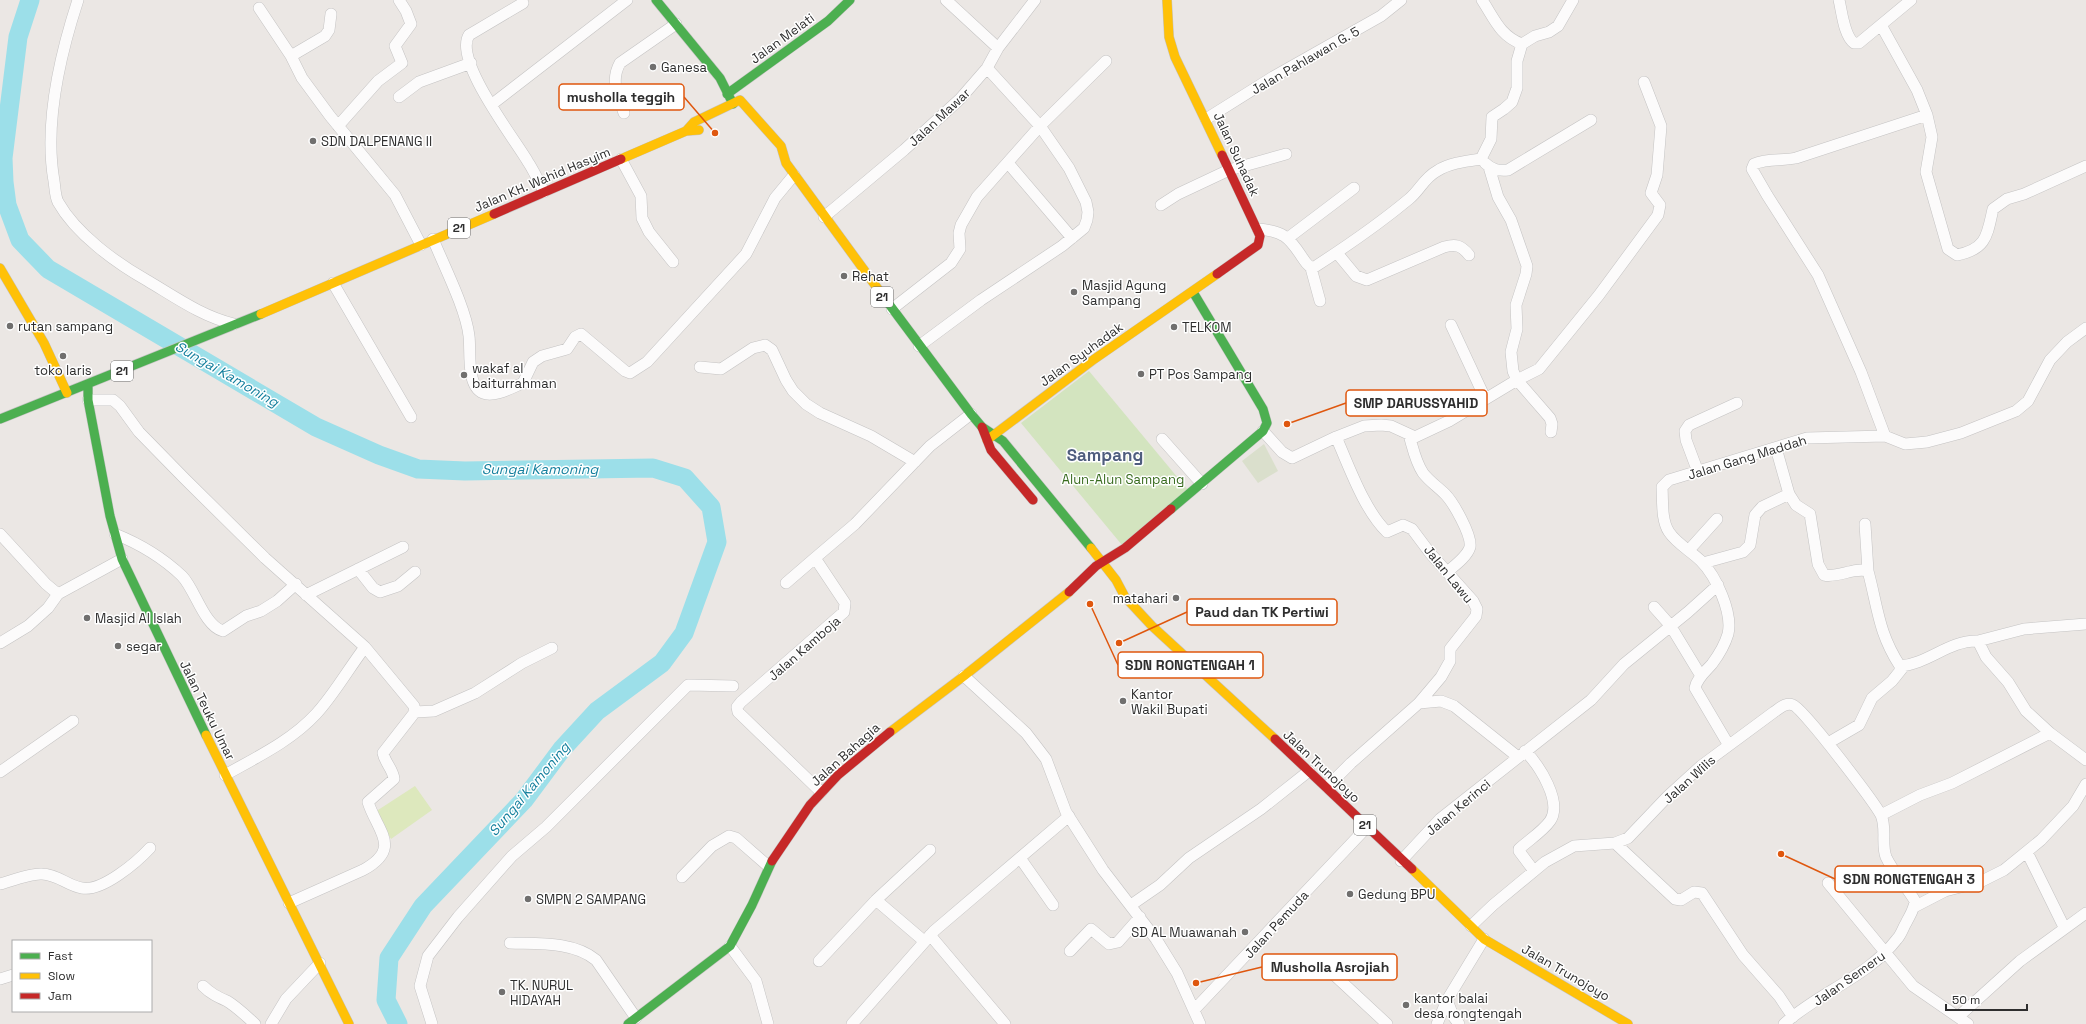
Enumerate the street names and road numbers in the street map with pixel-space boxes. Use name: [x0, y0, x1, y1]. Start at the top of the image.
street label: Jalan Melati: [747, 9, 818, 67]
street label: Jalan Pahlawan G. 5: [1248, 22, 1363, 98]
street label: Jalan Mawar: [905, 84, 974, 150]
street label: Jalan Suhadak: [1210, 109, 1263, 199]
street label: Jalan KH. Wahid Hasyim: [472, 143, 613, 216]
road number: 21: [448, 218, 470, 238]
road number: 21: [871, 287, 893, 307]
street label: Jalan Syuhadak: [1036, 318, 1126, 390]
road number: 21: [111, 361, 133, 381]
street label: Jalan Gang Maddah: [1686, 431, 1809, 484]
street label: Jalan Lawu: [1420, 542, 1477, 607]
street label: Jalan Kamboja: [765, 612, 844, 684]
street label: Jalan Teuku Umar: [176, 658, 239, 763]
street label: Jalan Bahagia: [807, 719, 884, 790]
street label: Jalan Trunojoyo: [1280, 726, 1364, 806]
street label: Jalan Wilis: [1660, 751, 1719, 807]
street label: Jalan Kerinci: [1423, 775, 1494, 839]
road number: 21: [1354, 815, 1376, 835]
street label: Jalan Pemuda: [1240, 886, 1313, 962]
street label: Jalan Trunojoyo: [1519, 940, 1613, 1005]
street label: Jalan Semeru: [1810, 947, 1889, 1010]

